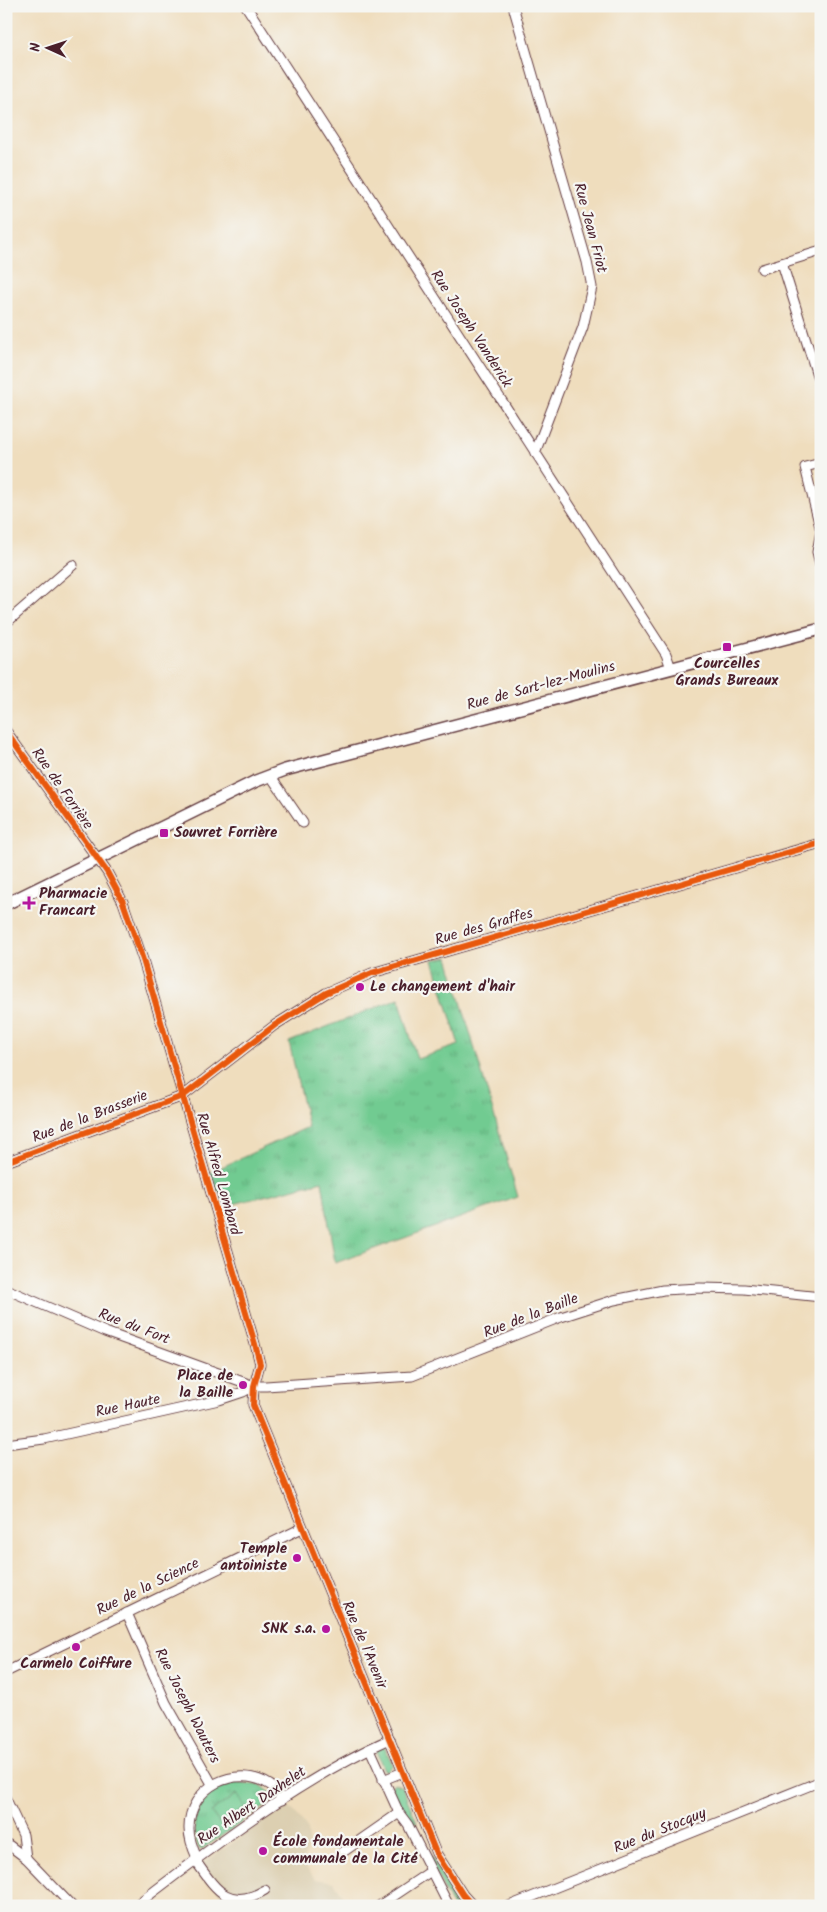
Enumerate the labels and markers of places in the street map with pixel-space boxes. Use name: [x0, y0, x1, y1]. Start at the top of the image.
marker: Courcelles Grands Bureaux: [721, 641, 733, 653]
place label: Courcelles Grands Bureaux: [676, 652, 779, 693]
place label: Souvret Forrière: [174, 821, 278, 845]
marker: Souvret Forrière: [158, 827, 170, 839]
place label: Pharmacie Francart: [39, 882, 108, 923]
marker: Pharmacie Francart: [23, 897, 35, 909]
place label: Le changement d'hair: [370, 975, 515, 999]
marker: Le changement d'hair: [354, 981, 366, 993]
place label: Place de la Baille: [177, 1364, 234, 1405]
marker: Place de la Baille: [237, 1379, 249, 1391]
place label: Temple antoiniste: [220, 1537, 288, 1578]
marker: Temple antoiniste: [291, 1552, 303, 1564]
place label: SNK s.a.: [262, 1617, 316, 1641]
marker: SNK s.a.: [320, 1623, 332, 1635]
marker: Carmelo Coiffure: [70, 1641, 82, 1653]
place label: Carmelo Coiffure: [20, 1652, 132, 1676]
place label: École fondamentale communale de la Cité: [273, 1830, 419, 1871]
marker: École fondamentale communale de la Cité: [257, 1845, 269, 1857]

